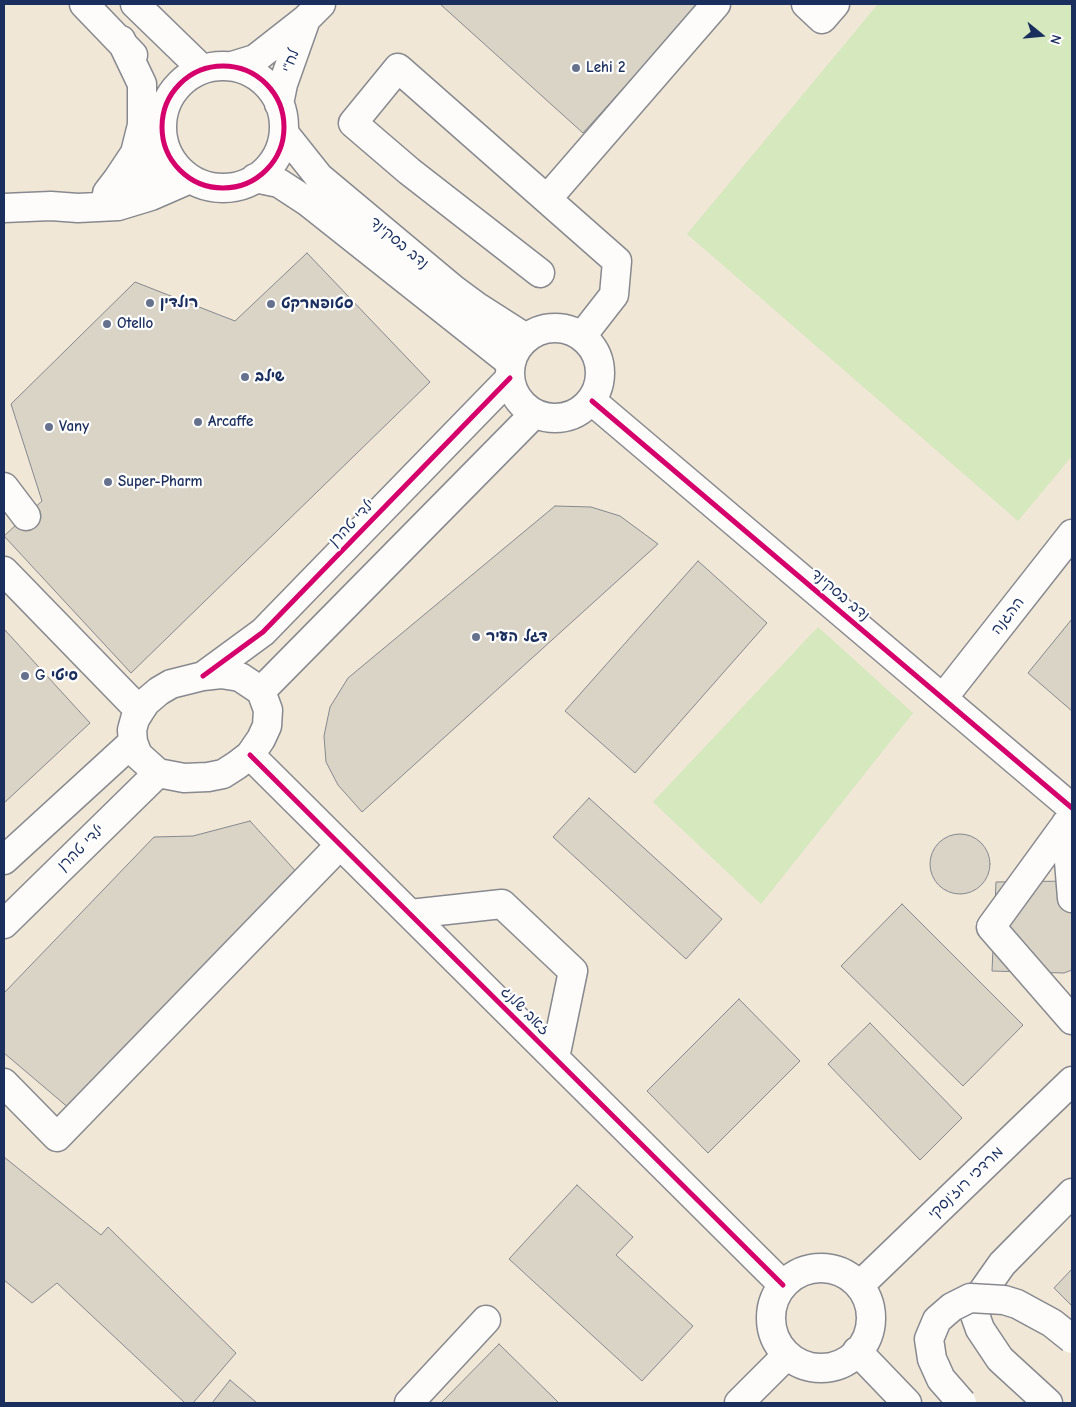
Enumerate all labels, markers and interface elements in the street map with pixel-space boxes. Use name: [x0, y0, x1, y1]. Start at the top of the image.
north arrow: [1016, 10, 1066, 60]
text: N: [1046, 33, 1065, 46]
street label: לח"י: [279, 47, 303, 75]
place label: Lehi 2: [586, 59, 625, 77]
marker: Lehi 2: [570, 62, 582, 74]
street label: נדב בסקינד: [366, 213, 432, 273]
place label: רולדין: [160, 294, 198, 312]
place label: סטופמרקט: [281, 295, 354, 313]
marker: רולדין: [144, 297, 156, 309]
marker: סטופמרקט: [265, 298, 277, 310]
place label: Otello: [117, 315, 153, 333]
marker: Otello: [101, 318, 113, 330]
place label: שילב: [255, 368, 285, 386]
marker: שילב: [239, 371, 251, 383]
place label: Arcaffe: [208, 413, 253, 431]
marker: Arcaffe: [192, 416, 204, 428]
place label: Vany: [59, 418, 89, 436]
marker: Vany: [43, 421, 55, 433]
place label: Super-Pharm: [118, 473, 203, 491]
marker: Super-Pharm: [102, 476, 114, 488]
street label: ילדי טהרן: [325, 496, 379, 550]
street label: נדב בסקינד: [807, 565, 873, 625]
street label: ההגנה: [988, 594, 1028, 638]
place label: דגל העיר: [486, 628, 548, 646]
marker: דגל העיר: [470, 631, 482, 643]
place label: G סיטי: [35, 667, 78, 685]
marker: G סיטי: [19, 670, 31, 682]
street label: ילדי טהרן: [54, 821, 108, 875]
street label: זאב שלנג: [497, 983, 553, 1039]
street label: מרדכי רוז'נסקי: [925, 1143, 1007, 1223]

